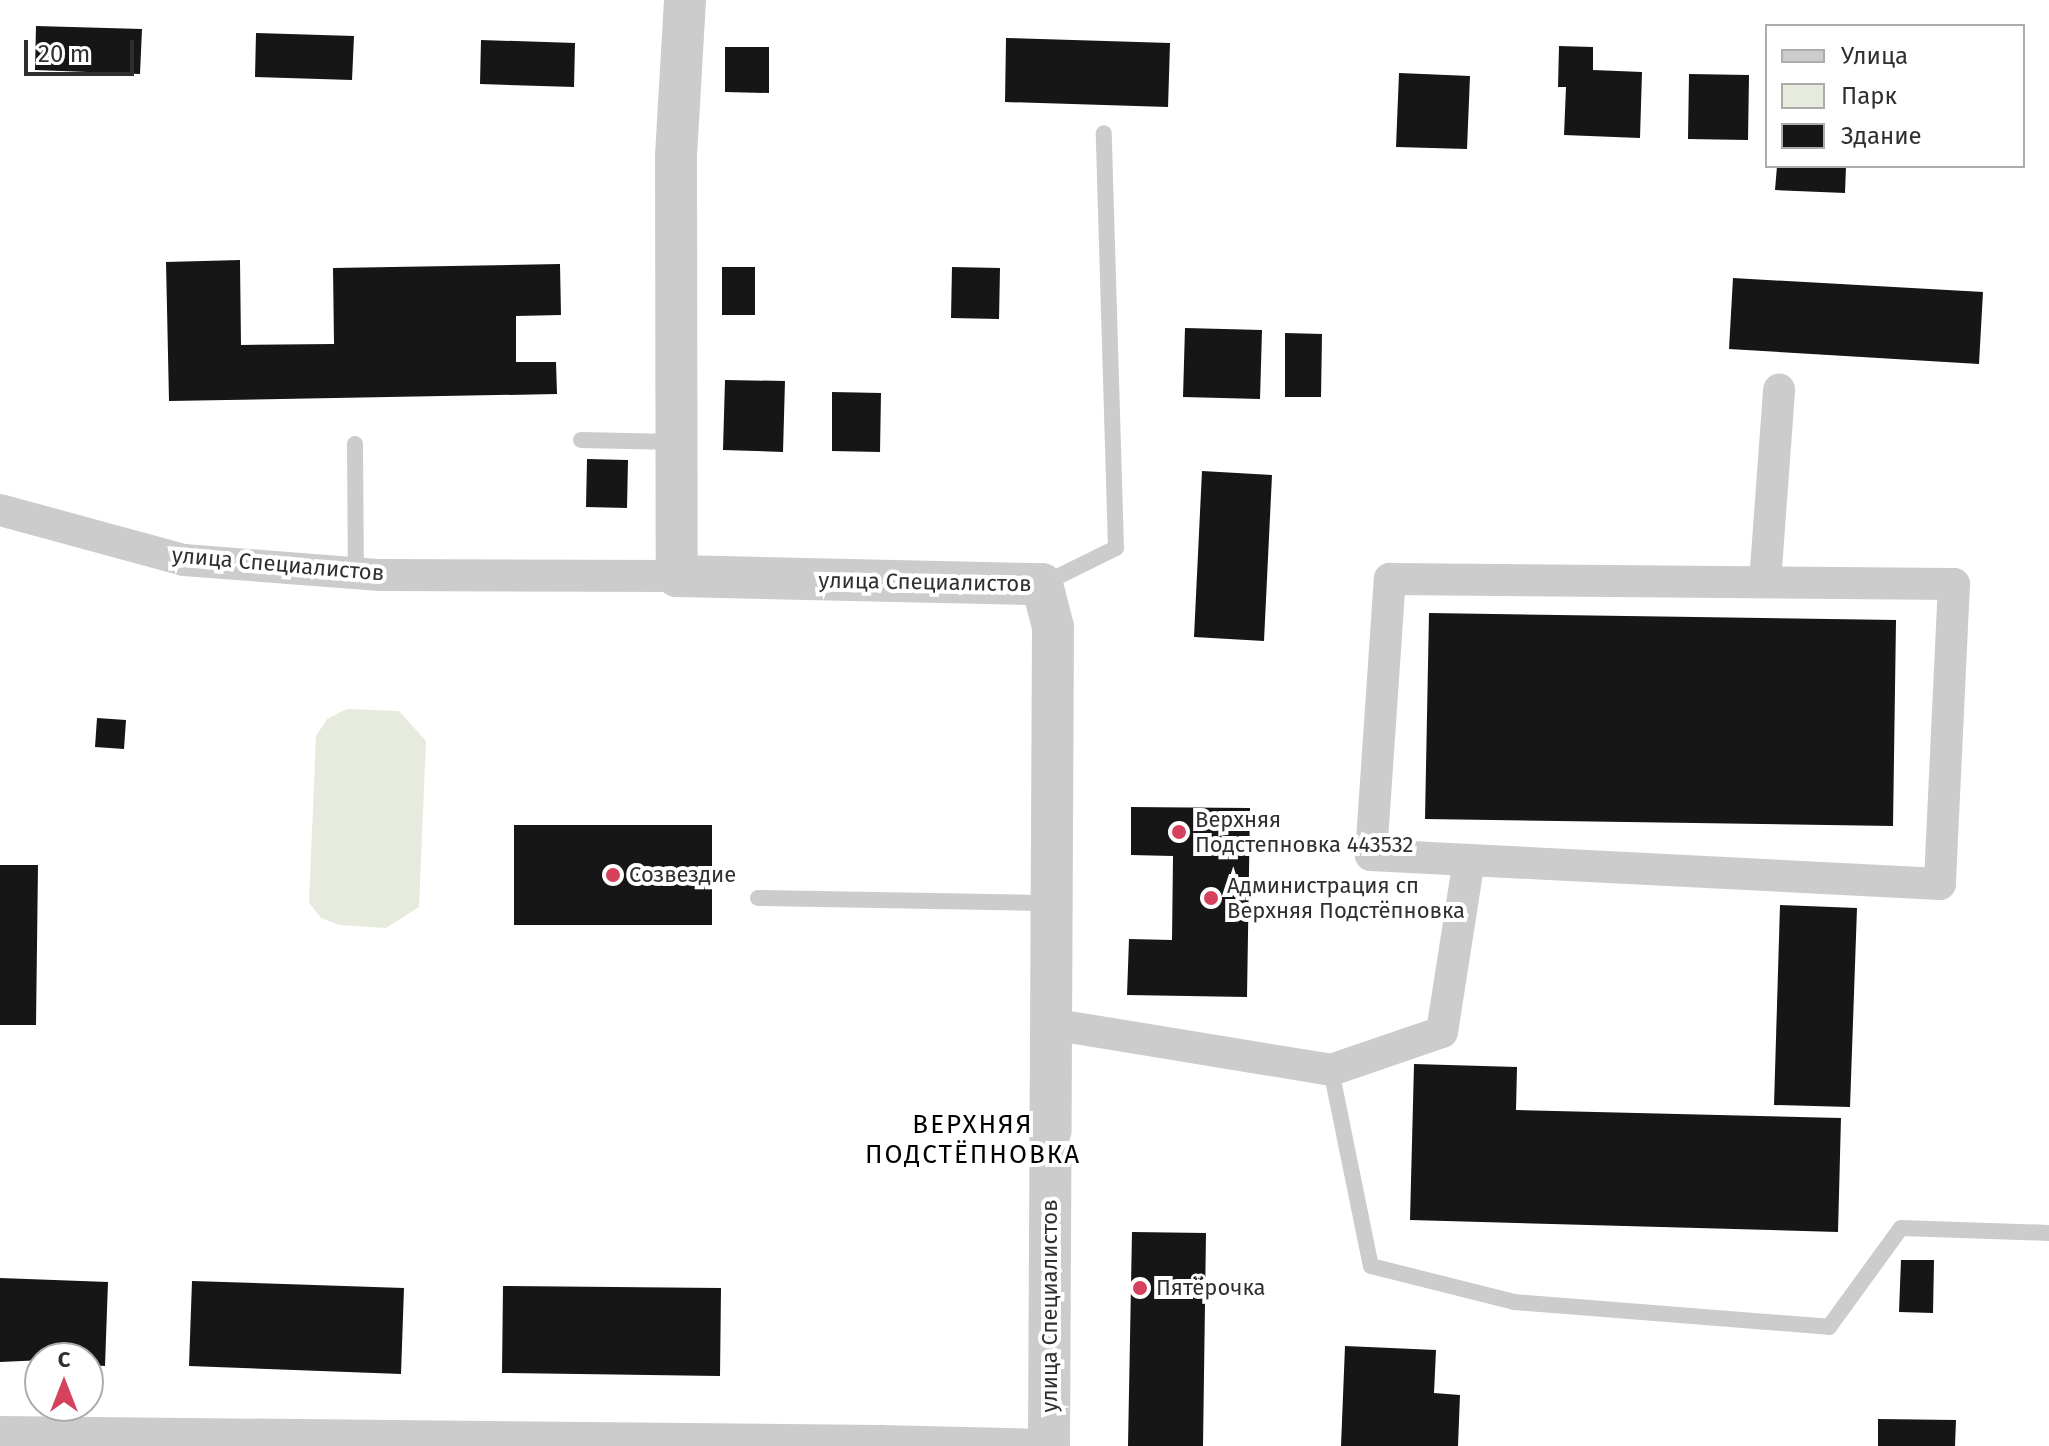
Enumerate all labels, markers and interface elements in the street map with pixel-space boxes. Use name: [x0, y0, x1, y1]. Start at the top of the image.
scale bar: [28, 24, 138, 74]
legend: [1765, 24, 2025, 168]
text: 20 m: [38, 40, 90, 68]
text: Улица: [1841, 42, 1908, 70]
text: Парк: [1841, 82, 1897, 110]
text: Здание: [1841, 122, 1922, 150]
street label: улица Специалистов: [171, 542, 385, 586]
street label: улица Специалистов: [818, 567, 1032, 597]
place label: Верхняя Подстепновка 443532: [1195, 806, 1413, 858]
marker: Верхняя Подстепновка 443532: [1170, 823, 1188, 841]
place label: Созвездие: [629, 862, 736, 888]
marker: Созвездие: [604, 866, 622, 884]
place label: Администрация сп Верхняя Подстёпновка: [1227, 872, 1465, 924]
marker: Администрация сп Верхняя Подстёпновка: [1202, 889, 1220, 907]
district label: ВЕРХНЯЯ ПОДСТЁПНОВКА: [865, 1109, 1081, 1170]
street label: улица Специалистов: [1037, 1199, 1063, 1413]
place label: Пятёрочка: [1156, 1275, 1265, 1301]
marker: Пятёрочка: [1131, 1279, 1149, 1297]
north arrow: [24, 1342, 104, 1422]
text: С: [58, 1346, 70, 1373]

